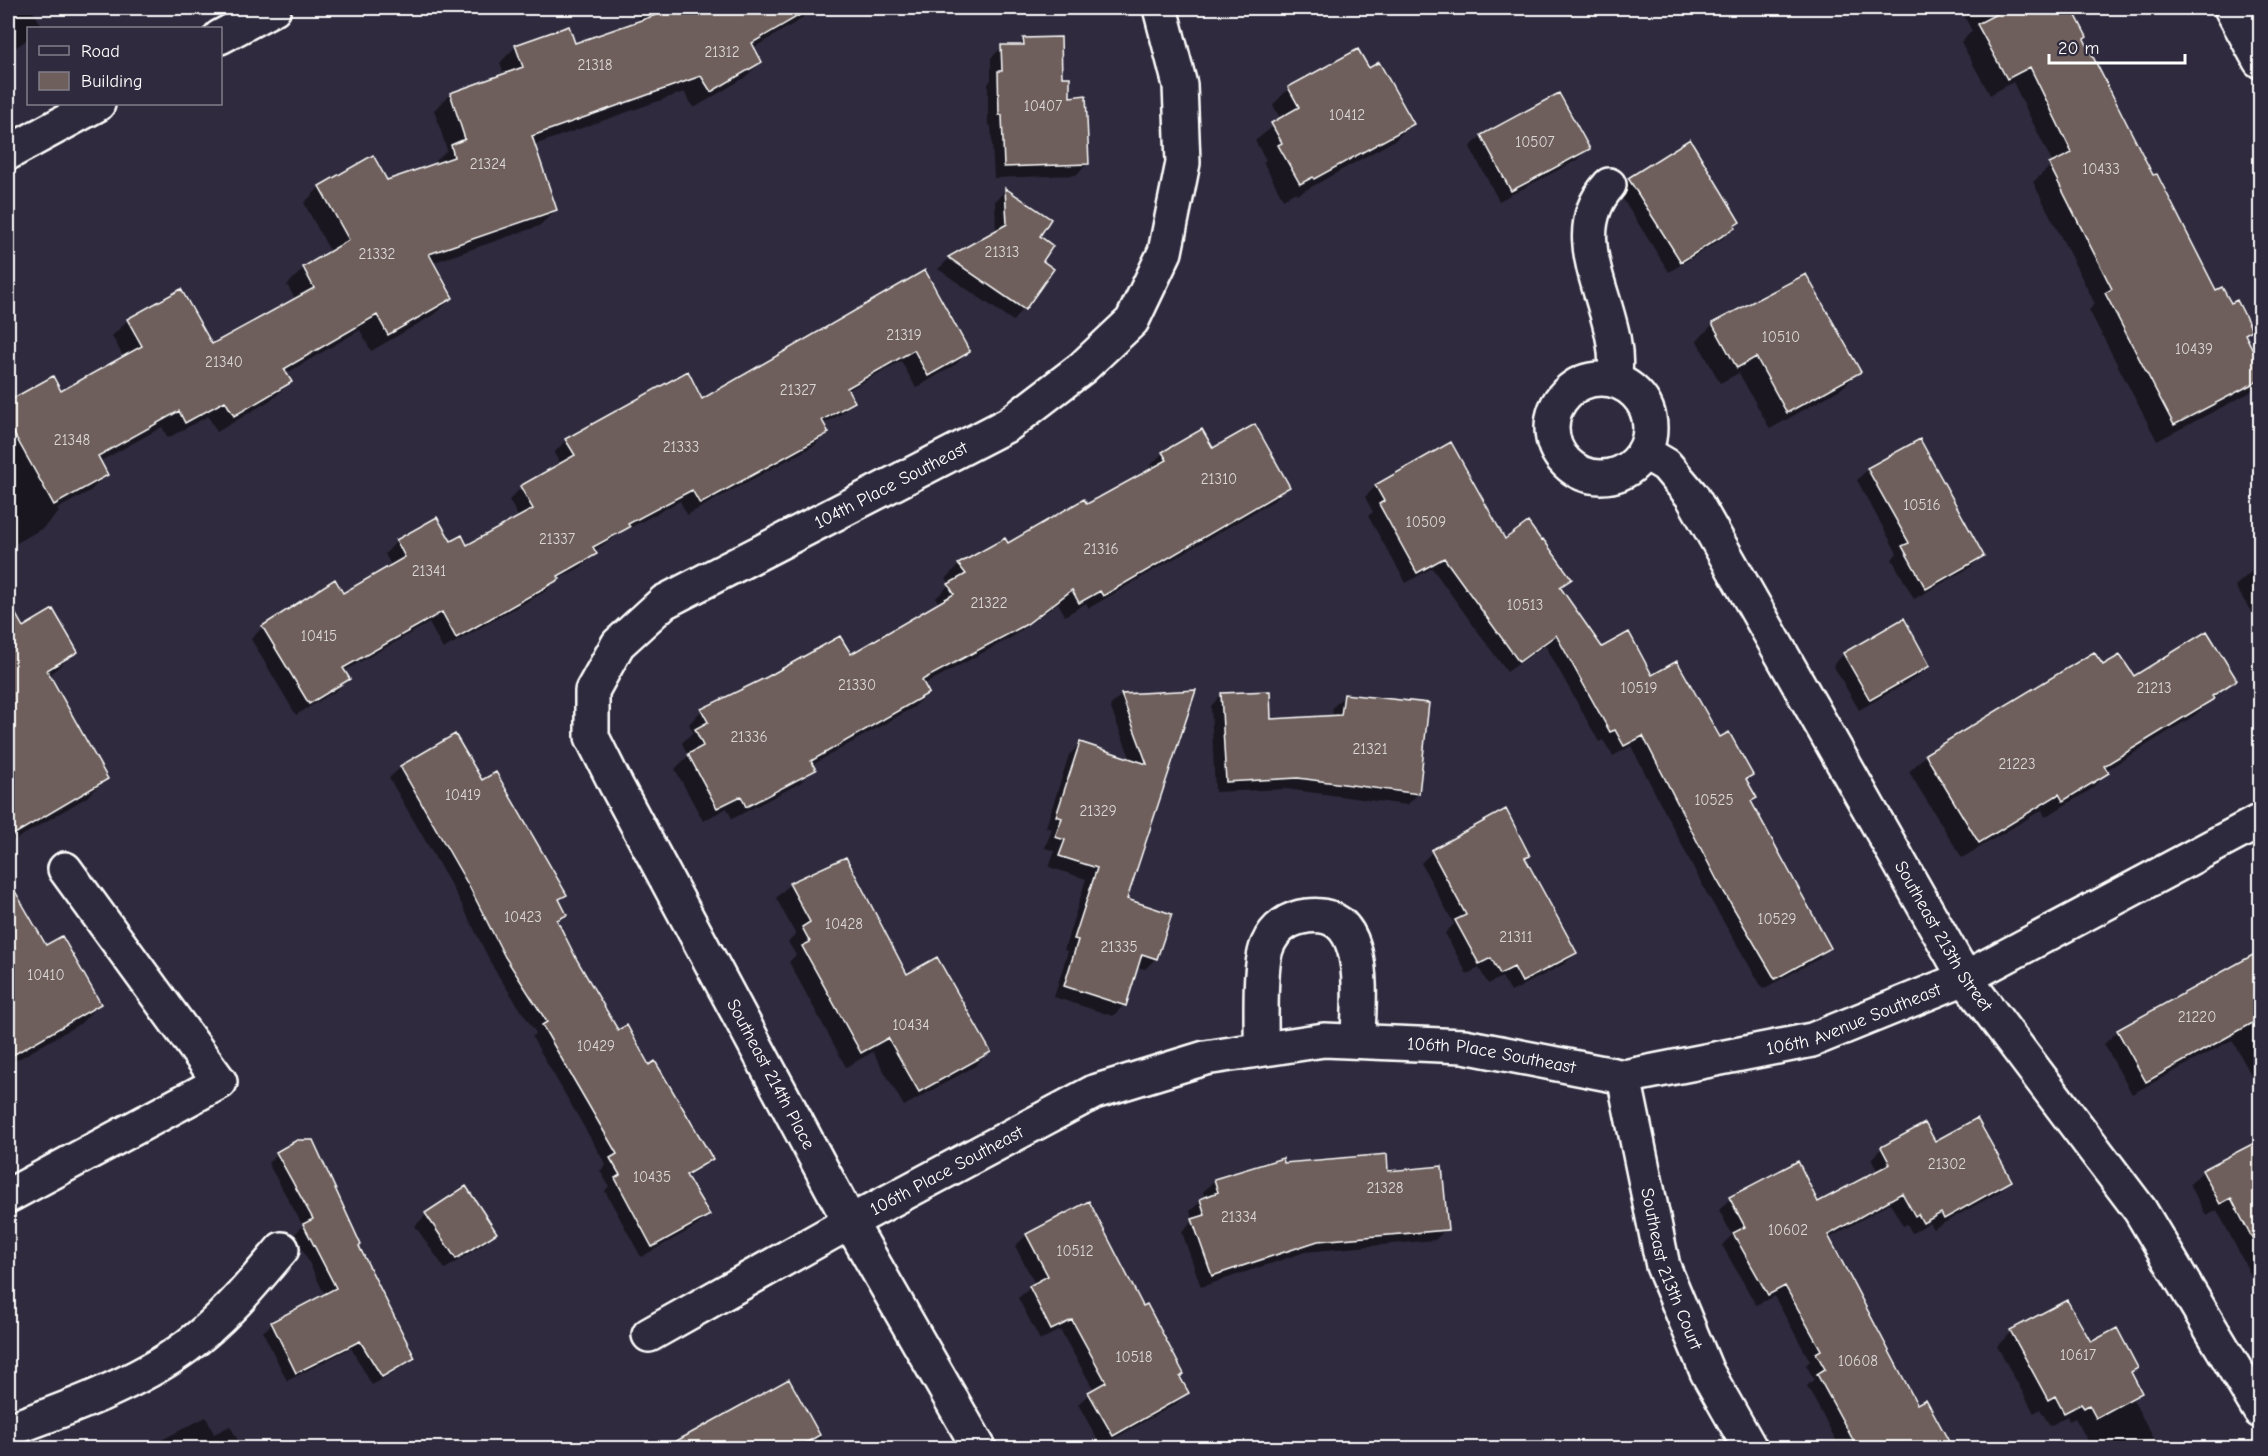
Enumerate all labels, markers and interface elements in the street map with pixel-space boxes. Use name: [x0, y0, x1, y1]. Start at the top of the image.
legend: [27, 27, 222, 105]
scale bar: [2049, 27, 2186, 65]
text: 20 m: [2058, 38, 2099, 59]
text: Road: [81, 41, 120, 62]
house number: 21312: [704, 43, 740, 61]
house number: 21318: [577, 56, 613, 74]
text: Building: [81, 71, 143, 92]
house number: 10407: [1024, 97, 1062, 115]
house number: 10412: [1329, 106, 1365, 124]
house number: 10507: [1515, 133, 1555, 151]
house number: 21324: [470, 155, 506, 173]
house number: 10433: [2082, 160, 2120, 178]
house number: 21313: [985, 243, 1019, 261]
house number: 21332: [359, 245, 395, 263]
house number: 21319: [886, 326, 922, 344]
house number: 10510: [1762, 328, 1800, 346]
house number: 10439: [2175, 340, 2213, 358]
house number: 21340: [205, 353, 243, 371]
house number: 21327: [780, 381, 816, 399]
house number: 21348: [54, 431, 90, 449]
street label: 104th Place Southeast: [811, 437, 972, 533]
house number: 21333: [663, 438, 699, 456]
house number: 21310: [1201, 470, 1237, 488]
house number: 10516: [1903, 496, 1941, 514]
house number: 10509: [1406, 513, 1446, 531]
house number: 21337: [539, 530, 575, 548]
house number: 21316: [1083, 540, 1119, 558]
house number: 21341: [412, 562, 446, 580]
house number: 21322: [970, 594, 1008, 612]
house number: 10513: [1507, 596, 1543, 614]
house number: 10415: [301, 627, 337, 645]
house number: 21330: [838, 676, 876, 694]
house number: 10519: [1620, 679, 1658, 697]
house number: 21213: [2136, 679, 2172, 697]
house number: 21336: [730, 728, 768, 746]
house number: 21321: [1352, 740, 1388, 758]
house number: 21223: [1998, 755, 2036, 773]
house number: 10419: [445, 786, 481, 804]
house number: 10525: [1694, 791, 1734, 809]
house number: 21329: [1079, 802, 1117, 820]
street label: Southeast 213th Street: [1890, 857, 1997, 1017]
house number: 10423: [504, 908, 542, 926]
house number: 10529: [1757, 910, 1797, 928]
house number: 10428: [825, 915, 863, 933]
house number: 21311: [1499, 928, 1533, 946]
house number: 21335: [1100, 938, 1138, 956]
house number: 10410: [27, 966, 65, 984]
street label: 106th Avenue Southeast: [1765, 979, 1945, 1060]
street label: Southeast 214th Place: [722, 995, 819, 1153]
house number: 21220: [2178, 1008, 2216, 1026]
house number: 10434: [892, 1016, 930, 1034]
street label: 106th Place Southeast: [1407, 1034, 1578, 1079]
house number: 10429: [577, 1037, 615, 1055]
street label: 106th Place Southeast: [867, 1121, 1028, 1220]
house number: 21302: [1928, 1155, 1966, 1173]
house number: 10435: [633, 1168, 671, 1186]
house number: 21328: [1367, 1179, 1403, 1197]
street label: Southeast 213th Court: [1636, 1186, 1707, 1354]
house number: 21334: [1221, 1208, 1257, 1226]
house number: 10602: [1768, 1221, 1808, 1239]
house number: 10512: [1057, 1242, 1094, 1260]
house number: 10617: [2060, 1346, 2096, 1364]
house number: 10518: [1116, 1348, 1152, 1366]
house number: 10608: [1838, 1352, 1878, 1370]

